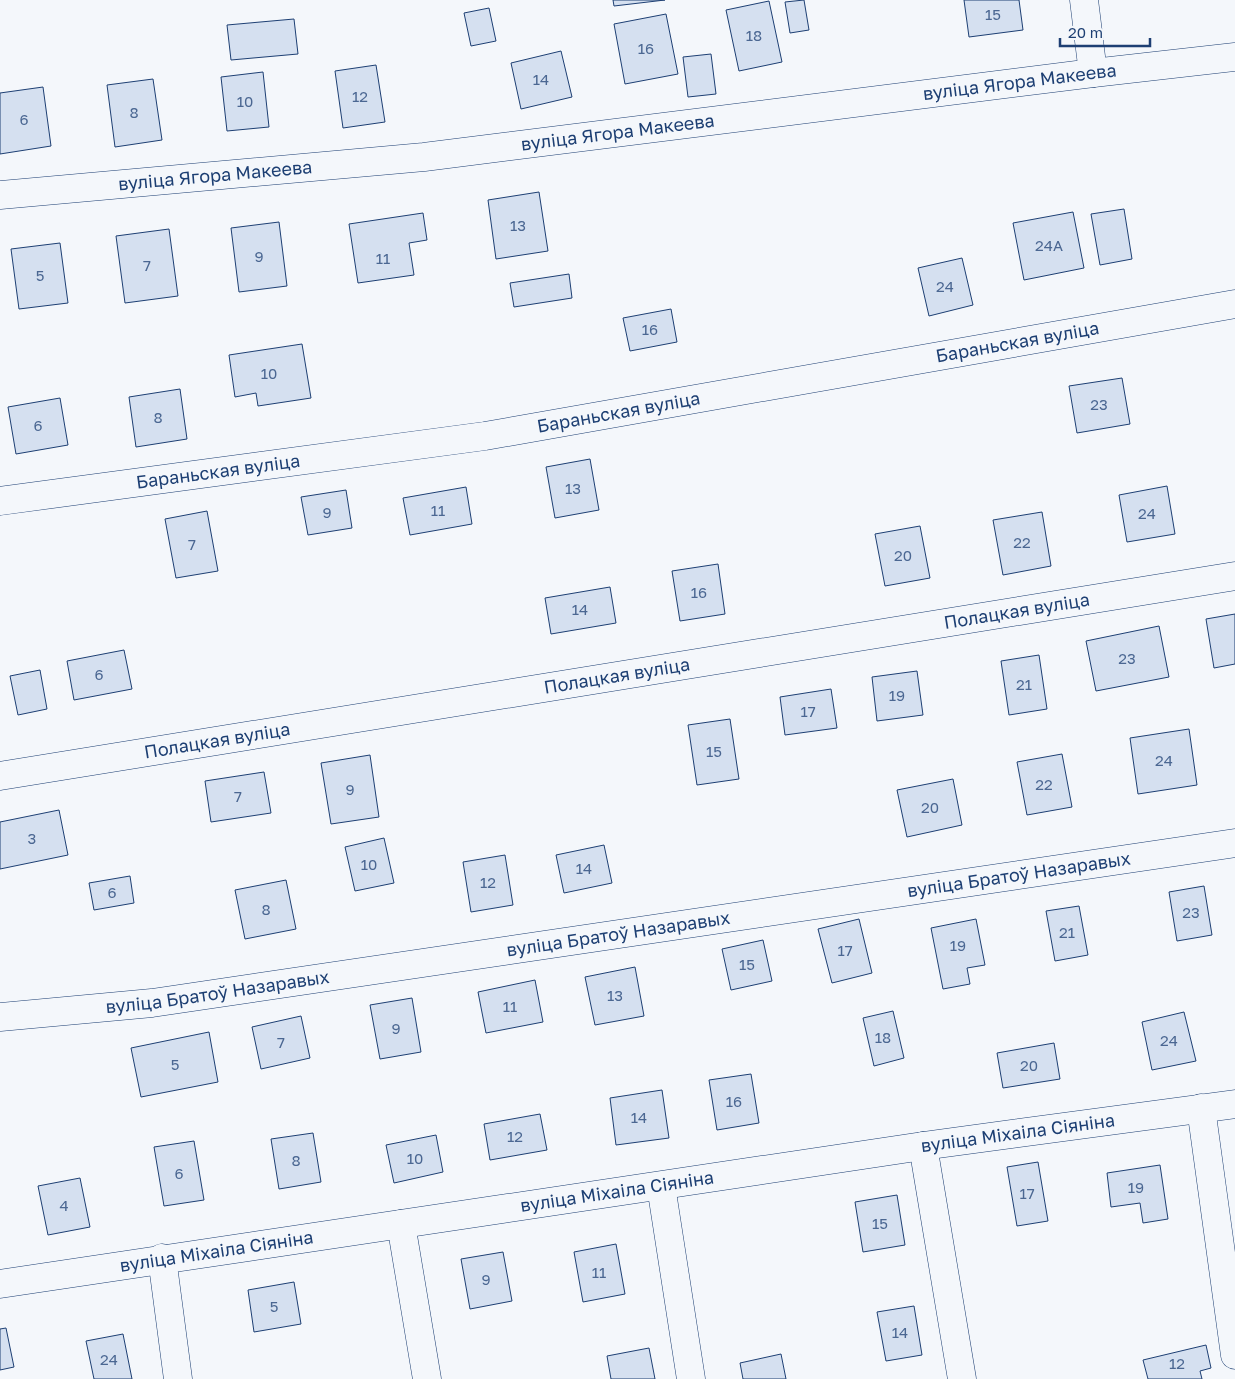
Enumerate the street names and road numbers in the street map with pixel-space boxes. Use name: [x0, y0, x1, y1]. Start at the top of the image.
street label: вуліца Ягора Макеева: [921, 58, 1117, 104]
street label: вуліца Ягора Макеева: [520, 109, 716, 155]
street label: вуліца Ягора Макеева: [117, 155, 313, 194]
street label: Бараньская вуліца: [934, 316, 1101, 366]
street label: Бараньская вуліца: [535, 386, 702, 437]
street label: Бараньская вуліца: [135, 449, 301, 493]
street label: Полацкая вуліца: [942, 588, 1091, 633]
street label: Полацкая вуліца: [542, 652, 691, 698]
street label: Полацкая вуліца: [142, 717, 292, 762]
street label: вуліца Братоў Назаравых: [906, 847, 1132, 901]
street label: вуліца Братоў Назаравых: [505, 906, 731, 960]
street label: вуліца Братоў Назаравых: [105, 965, 331, 1017]
street label: вуліца Міхаіла Сіяніна: [919, 1108, 1116, 1156]
street label: вуліца Міхаіла Сіяніна: [519, 1165, 715, 1216]
street label: вуліца Міхаіла Сіяніна: [118, 1225, 315, 1276]

